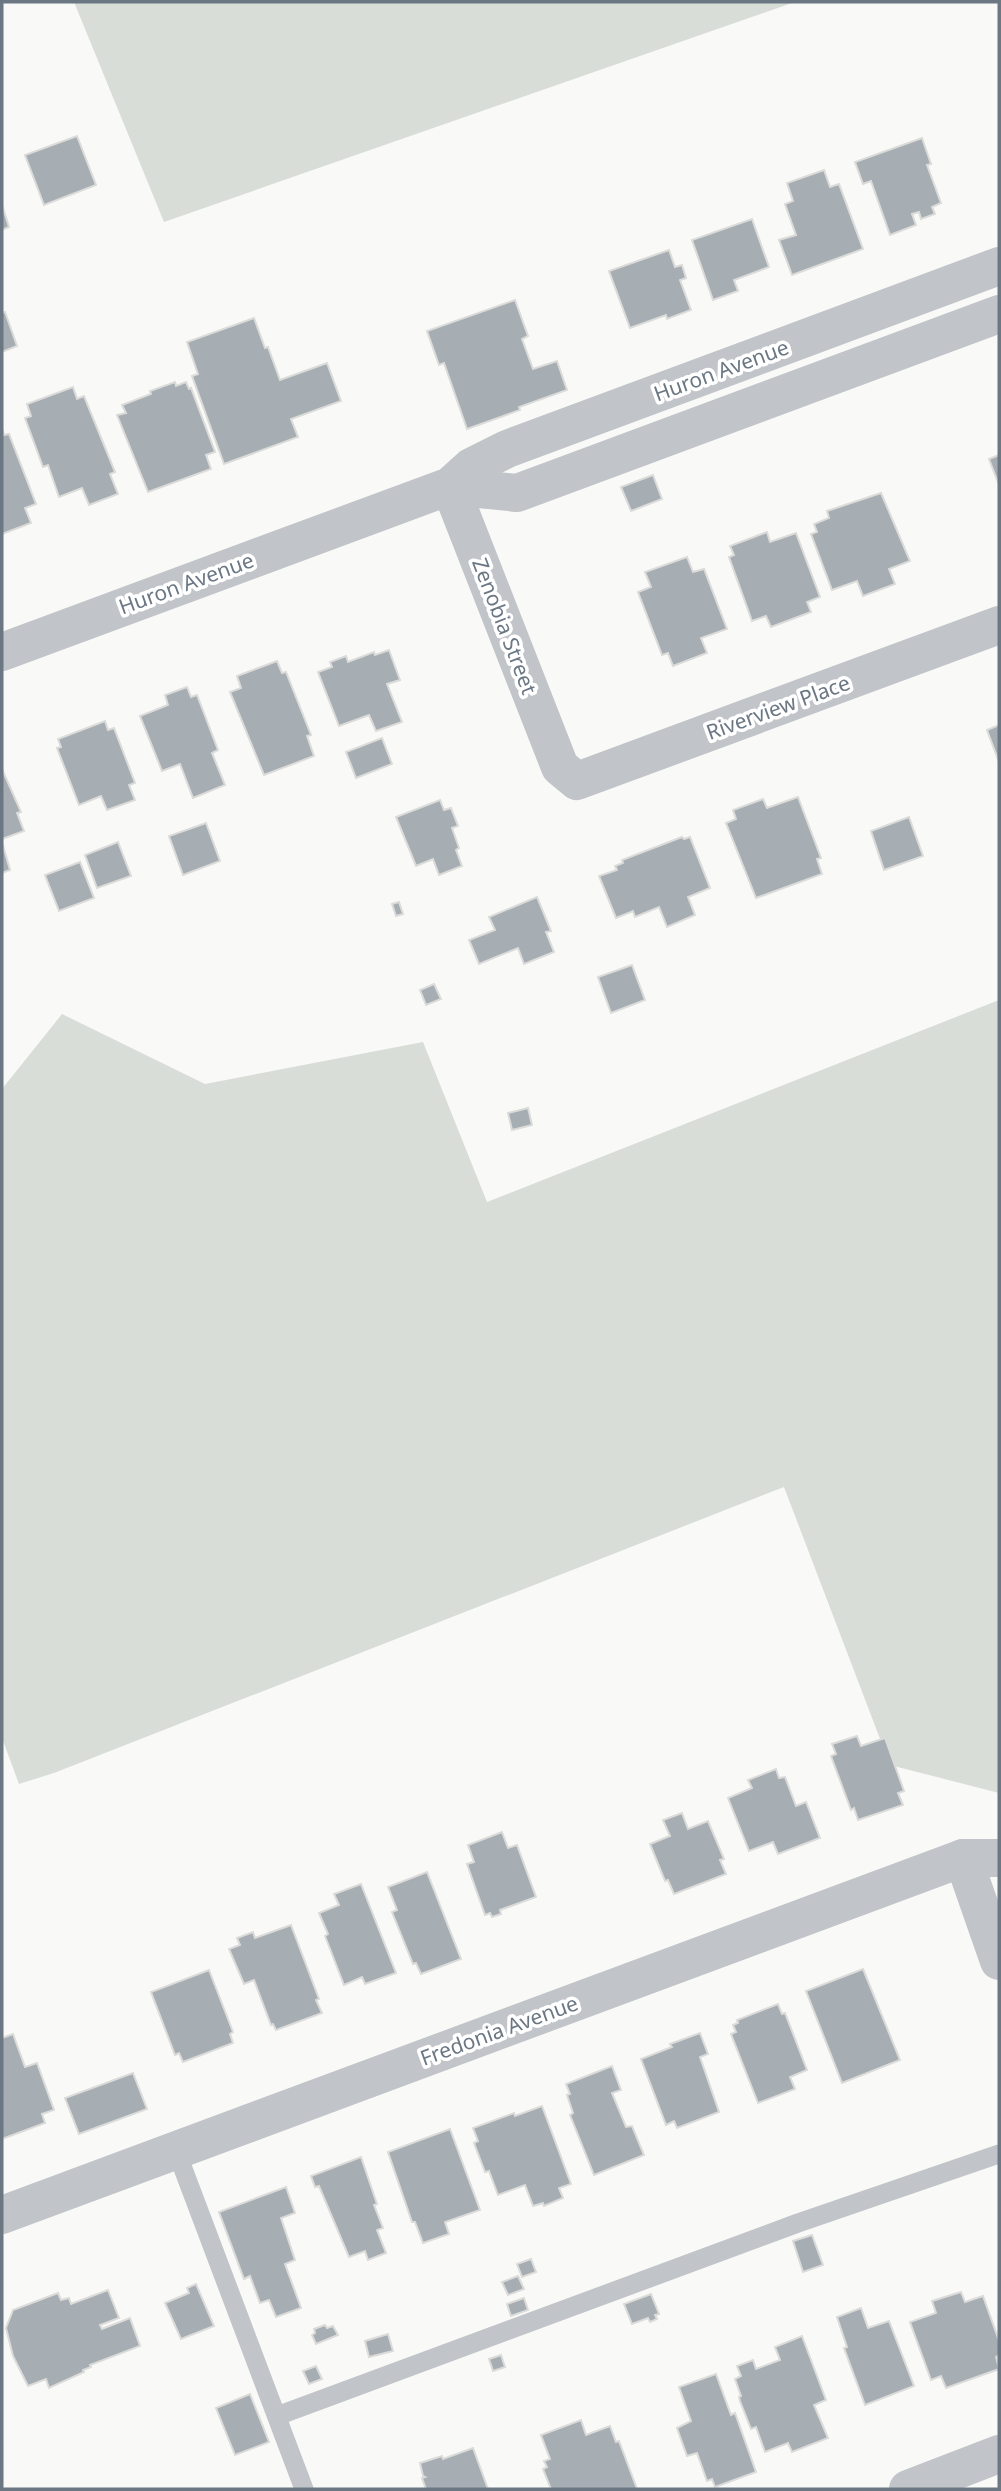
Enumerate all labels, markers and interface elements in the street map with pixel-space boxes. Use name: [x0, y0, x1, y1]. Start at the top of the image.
street label: Huron Avenue: [650, 333, 792, 407]
street label: Huron Avenue: [115, 546, 257, 620]
street label: Zenobia Street: [466, 554, 544, 699]
street label: Riverview Place: [702, 668, 854, 746]
street label: Fredonia Avenue: [416, 1988, 582, 2072]

